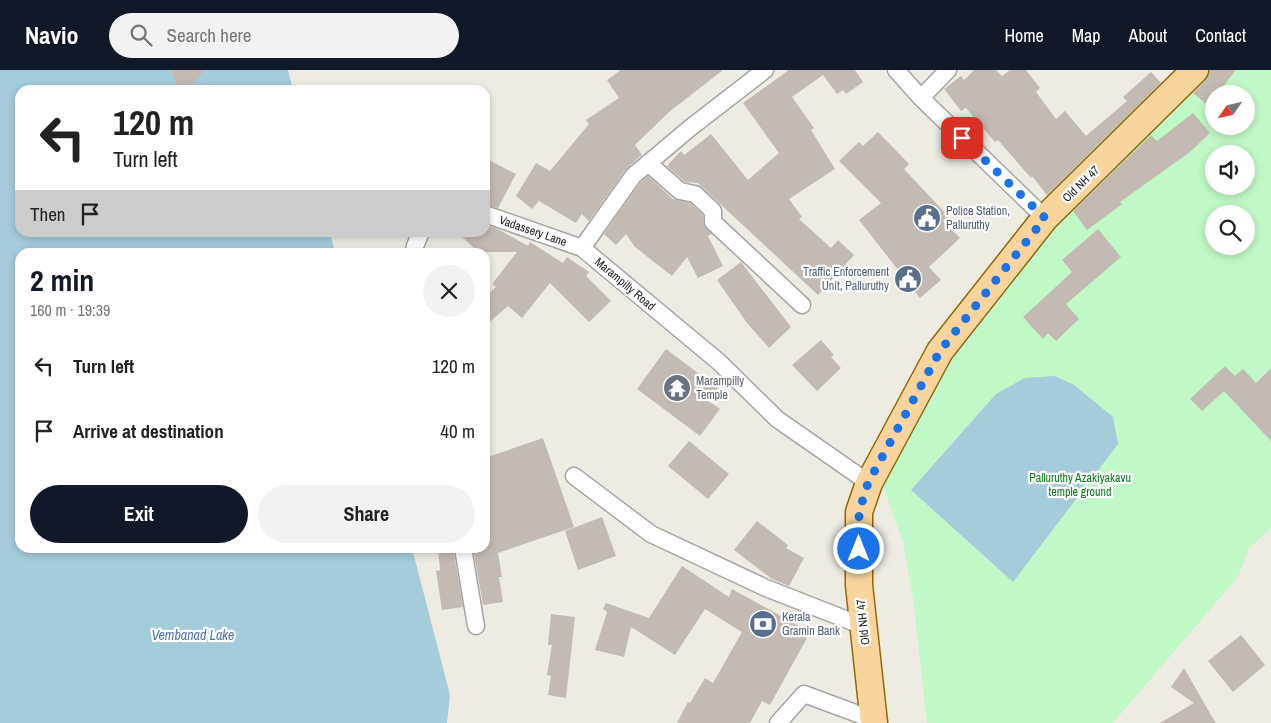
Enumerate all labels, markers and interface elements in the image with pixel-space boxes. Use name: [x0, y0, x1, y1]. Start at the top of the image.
search box: [109, 13, 459, 58]
text: Navio: [25, 19, 79, 51]
icon: search: [127, 21, 155, 49]
text: Search here: [167, 22, 251, 48]
text: Home: [1004, 23, 1044, 48]
text: Map: [1072, 23, 1101, 48]
text: About: [1129, 23, 1167, 48]
text: Contact: [1195, 23, 1246, 48]
north arrow: [1205, 85, 1255, 135]
map controls: [1205, 85, 1255, 255]
text: 120 m: [113, 99, 194, 146]
icon: left: [30, 105, 95, 170]
pin: [941, 117, 983, 159]
icon: arrive: [948, 124, 976, 152]
text: Turn left: [113, 144, 178, 174]
button: sound: [1205, 145, 1255, 195]
street label: Old NH 47: [1059, 162, 1103, 206]
icon: arrive: [76, 200, 104, 228]
text: Then: [30, 201, 66, 227]
public building icon: Police Station, Palluruthy: [912, 203, 942, 233]
place label: Police Station, Palluruthy: [946, 203, 1010, 233]
button: search: [1205, 205, 1255, 255]
street label: Vadassery Lane: [497, 212, 569, 250]
street label: Marampilly Road: [591, 254, 659, 314]
text: 2 min: [30, 260, 94, 300]
place label: Traffic Enforcement Unit, Palluruthy: [803, 264, 889, 294]
public building icon: Traffic Enforcement Unit, Palluruthy: [893, 264, 923, 294]
button: close: [423, 265, 475, 317]
text: 160 m · 19:39: [30, 299, 110, 321]
icon: left: [30, 352, 58, 380]
text: Turn left: [73, 353, 134, 379]
text: 120 m: [432, 353, 475, 379]
temple icon: Marampilly Temple: [662, 373, 692, 403]
place label: Marampilly Temple: [696, 373, 744, 403]
icon: arrive: [30, 417, 58, 445]
text: Arrive at destination: [73, 418, 224, 444]
text: 40 m: [440, 418, 475, 444]
park label: Palluruthy Azakiyakavu temple ground: [1029, 470, 1131, 500]
button: Exit: [30, 485, 248, 543]
button: Share: [258, 485, 475, 543]
position arrow: [832, 522, 884, 574]
street label: Old NH 47: [853, 598, 873, 646]
bank icon: Kerala Gramin Bank: [748, 609, 778, 639]
place label: Kerala Gramin Bank: [782, 609, 840, 639]
water label: Vembanad Lake: [152, 626, 234, 644]

